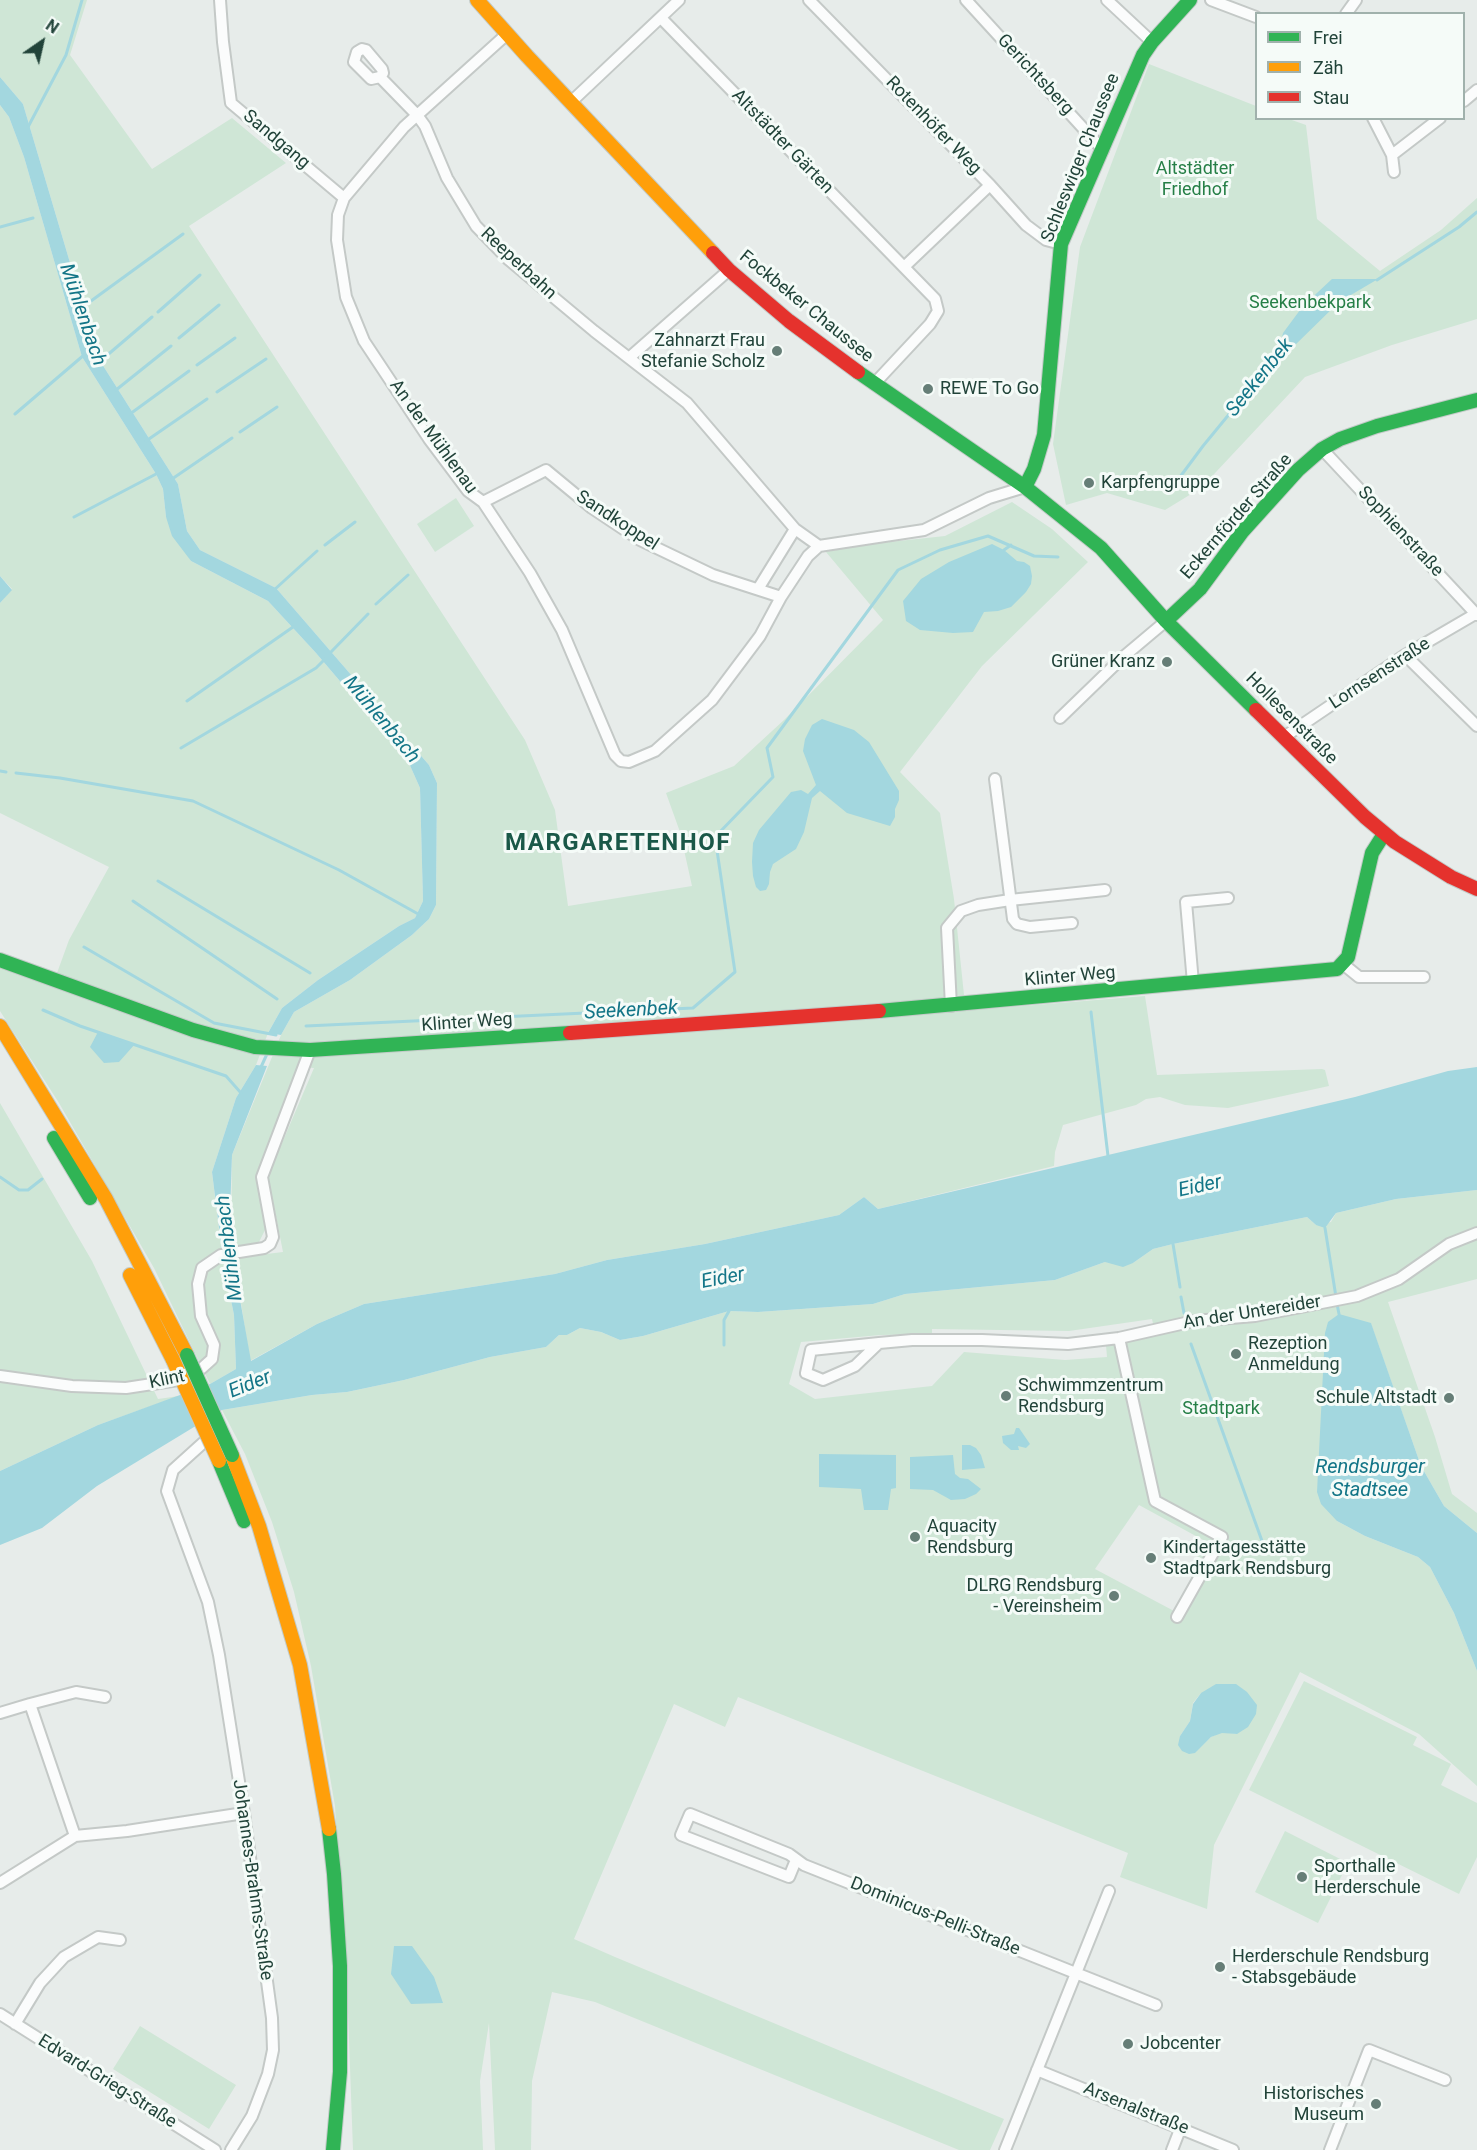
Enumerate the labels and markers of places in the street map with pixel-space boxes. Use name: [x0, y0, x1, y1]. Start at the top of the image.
place label: Zahnarzt Frau Stefanie Scholz: [641, 330, 765, 372]
marker: Zahnarzt Frau Stefanie Scholz: [770, 344, 784, 358]
place label: REWE To Go: [940, 378, 1039, 400]
marker: REWE To Go: [921, 382, 935, 396]
place label: Karpfengruppe: [1101, 472, 1220, 494]
marker: Karpfengruppe: [1082, 476, 1096, 490]
place label: Grüner Kranz: [1051, 651, 1155, 673]
marker: Grüner Kranz: [1160, 655, 1174, 669]
place label: Rezeption Anmeldung: [1248, 1333, 1340, 1376]
marker: Rezeption Anmeldung: [1229, 1347, 1243, 1361]
place label: Schwimmzentrum Rendsburg: [1018, 1375, 1163, 1418]
place label: Schule Altstadt: [1316, 1387, 1437, 1409]
marker: Schwimmzentrum Rendsburg: [999, 1389, 1013, 1403]
marker: Schule Altstadt: [1442, 1391, 1456, 1405]
place label: Aquacity Rendsburg: [927, 1516, 1013, 1558]
marker: Aquacity Rendsburg: [908, 1530, 922, 1544]
place label: Kindertagesstätte Stadtpark Rendsburg: [1163, 1537, 1331, 1580]
marker: Kindertagesstätte Stadtpark Rendsburg: [1144, 1551, 1158, 1565]
place label: DLRG Rendsburg - Vereinsheim: [967, 1575, 1102, 1618]
marker: DLRG Rendsburg - Vereinsheim: [1107, 1589, 1121, 1603]
place label: Sporthalle Herderschule: [1314, 1856, 1421, 1898]
marker: Sporthalle Herderschule: [1295, 1870, 1309, 1884]
place label: Herderschule Rendsburg - Stabsgebäude: [1232, 1946, 1429, 1988]
marker: Herderschule Rendsburg - Stabsgebäude: [1213, 1960, 1227, 1974]
place label: Jobcenter: [1140, 2033, 1221, 2055]
marker: Jobcenter: [1121, 2037, 1135, 2051]
place label: Historisches Museum: [1264, 2083, 1364, 2126]
marker: Historisches Museum: [1369, 2097, 1383, 2111]

